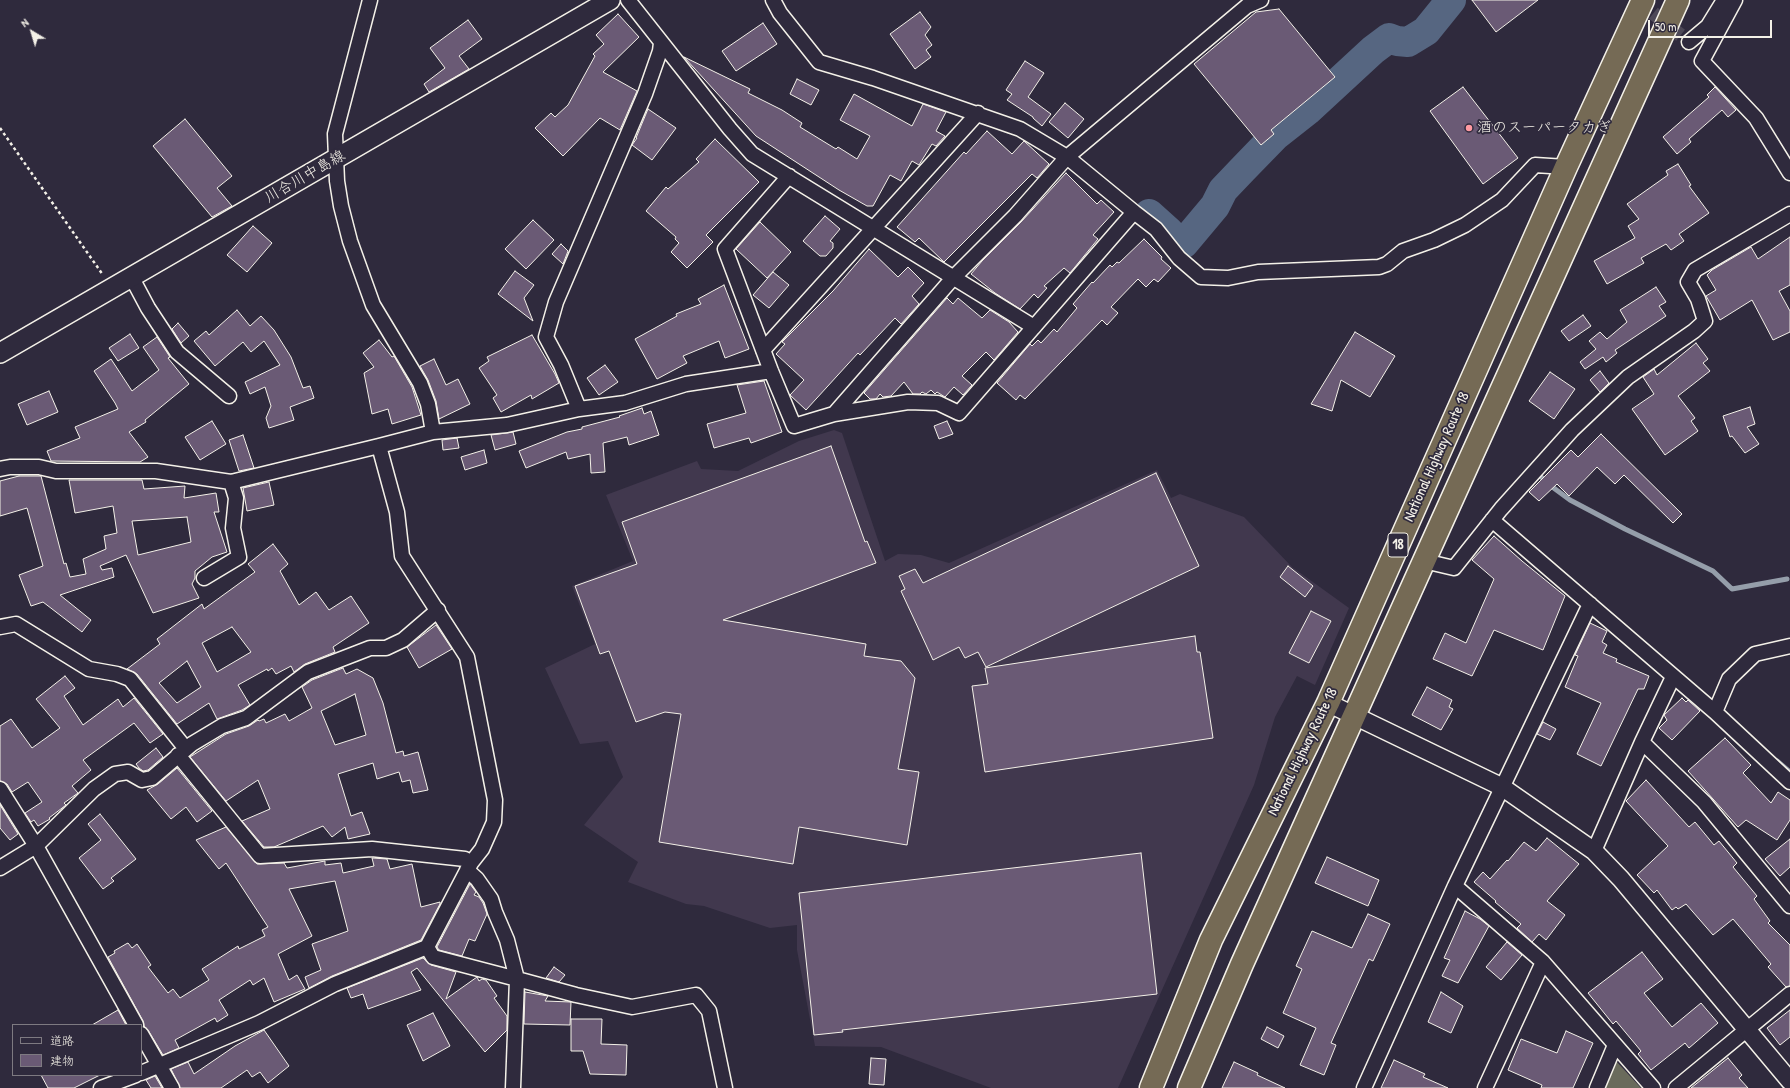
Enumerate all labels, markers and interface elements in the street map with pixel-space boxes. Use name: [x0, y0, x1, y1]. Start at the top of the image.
north arrow: [12, 12, 52, 52]
scale bar: [1650, 12, 1774, 38]
text: N: [18, 15, 31, 30]
text: 50 m: [1655, 18, 1676, 35]
place label: 酒のスーパータカぎ: [1477, 119, 1611, 137]
marker: 酒のスーパータカぎ: [1464, 123, 1474, 133]
street label: 川合川中島線: [262, 147, 348, 207]
street label: National Highway Route 18: [1400, 389, 1474, 525]
road number: 18: [1388, 533, 1408, 557]
street label: National Highway Route 18: [1264, 685, 1342, 819]
legend: [12, 1024, 142, 1076]
text: 道路: [50, 1032, 74, 1049]
text: 建物: [50, 1052, 74, 1069]

